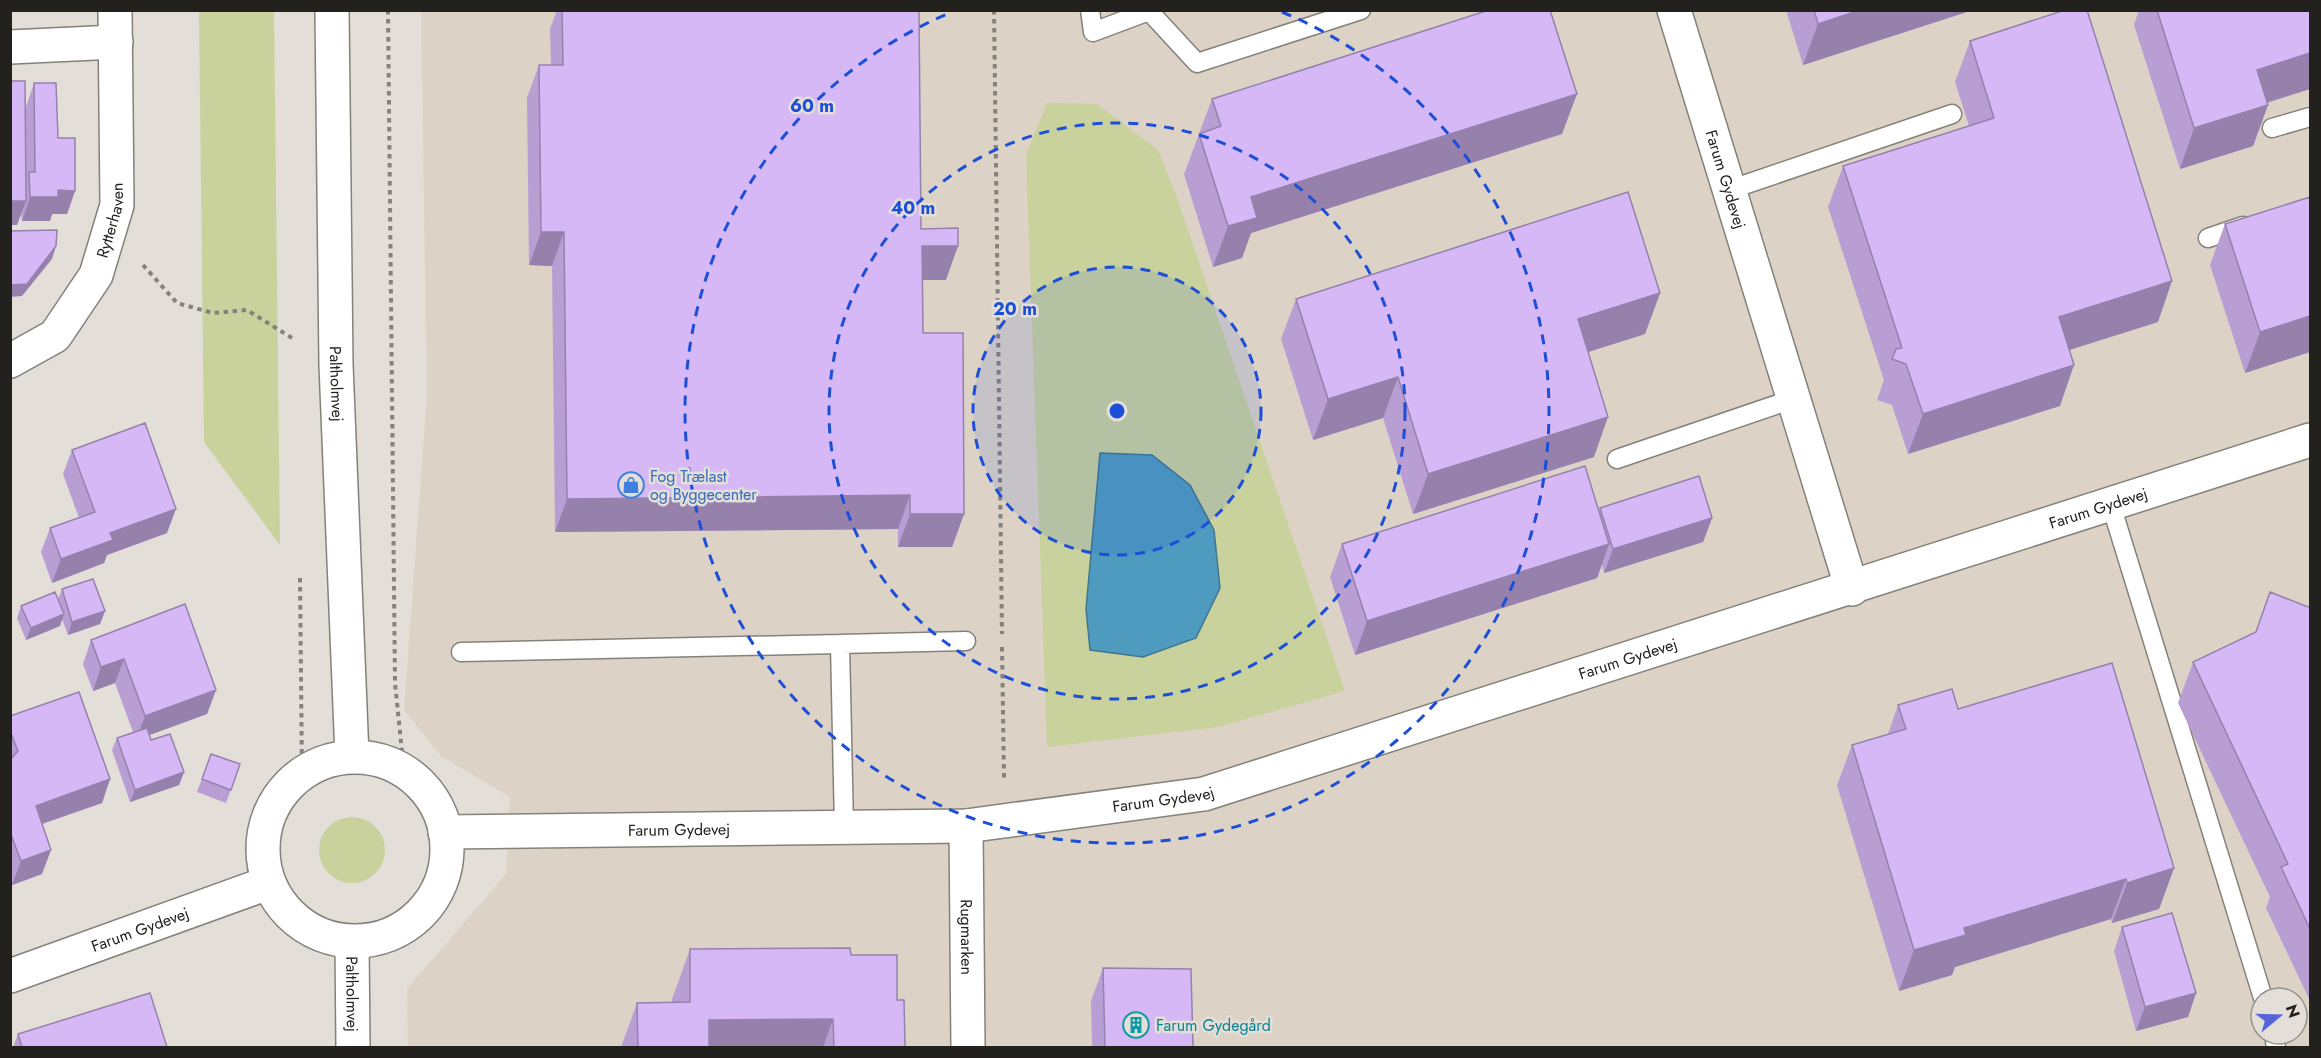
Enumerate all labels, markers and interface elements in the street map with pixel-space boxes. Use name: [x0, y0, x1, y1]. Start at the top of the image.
text: 60 m: [790, 93, 834, 119]
street label: Farum Gydevej: [1700, 127, 1752, 232]
street label: Rytterhaven: [91, 182, 129, 261]
text: 40 m: [891, 195, 935, 221]
text: 20 m: [993, 296, 1037, 322]
street label: Paltholmvej: [324, 346, 349, 422]
centre of rings: [1107, 401, 1127, 421]
place label: Fog Trælast og Byggecenter: [650, 465, 757, 506]
shop icon: Fog Trælast og Byggecenter: [616, 470, 646, 500]
street label: Farum Gydevej: [2046, 482, 2151, 535]
street label: Farum Gydevej: [1576, 632, 1680, 685]
street label: Farum Gydevej: [1111, 780, 1217, 818]
street label: Farum Gydevej: [628, 818, 730, 842]
street label: Rugmarken: [955, 899, 978, 975]
street label: Farum Gydevej: [88, 902, 192, 958]
street label: Paltholmvej: [340, 956, 364, 1032]
north arrow: [2249, 986, 2309, 1046]
text: N: [2280, 1002, 2306, 1021]
building icon: Farum Gydegård: [1121, 1010, 1151, 1040]
place label: Farum Gydegård: [1156, 1014, 1271, 1037]

